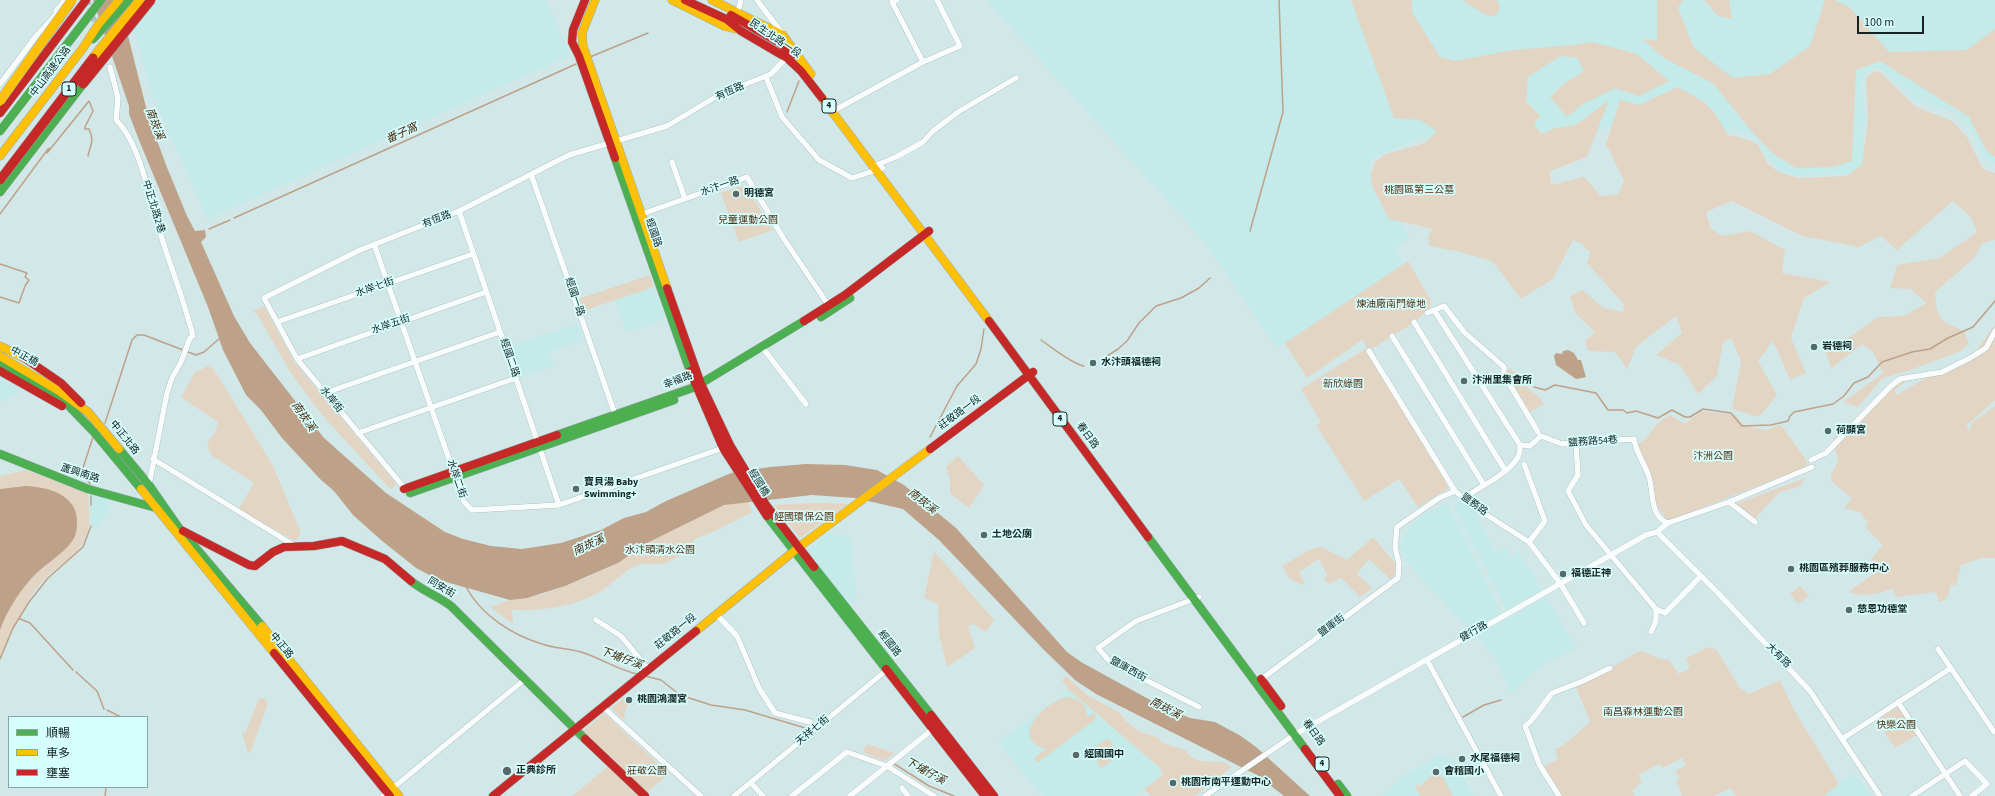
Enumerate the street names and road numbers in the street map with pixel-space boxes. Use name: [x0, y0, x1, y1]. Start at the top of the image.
street label: 民生北路一段: [747, 17, 803, 61]
street label: 中山高速公路: [28, 44, 74, 100]
street label: 有恆路: [714, 80, 746, 104]
road number: 1: [62, 82, 76, 96]
road number: 4: [822, 99, 836, 113]
street label: 水汴一路: [699, 175, 741, 199]
street label: 中正北路2巷: [139, 179, 167, 235]
street label: 有恆路: [421, 209, 453, 231]
street label: 經國路: [642, 217, 664, 249]
street label: 水岸七街: [354, 276, 396, 300]
street label: 經國一路: [562, 276, 586, 318]
street label: 水岸五街: [370, 313, 412, 337]
street label: 經國二路: [497, 337, 521, 379]
street label: 中正橋: [8, 344, 40, 370]
street label: 幸福路: [662, 370, 694, 392]
street label: 水岸街: [317, 385, 345, 415]
street label: 莊敬路一段: [936, 393, 984, 433]
road number: 4: [1053, 412, 1067, 426]
street label: 中正北路: [107, 419, 141, 457]
street label: 春日路: [1073, 420, 1101, 452]
street label: 鹽務路54巷: [1568, 434, 1618, 450]
street label: 水岸二街: [444, 458, 468, 500]
street label: 蘆興南路: [59, 462, 101, 486]
street label: 經國橋: [745, 467, 771, 499]
street label: 鹽務路: [1458, 491, 1490, 519]
street label: 同安街: [425, 575, 457, 601]
street label: 莊敬路一段: [653, 612, 699, 652]
street label: 鹽庫街: [1316, 612, 1348, 640]
street label: 健行路: [1458, 619, 1490, 645]
street label: 經國路: [875, 628, 903, 660]
street label: 中正路: [267, 631, 295, 661]
street label: 大有路: [1763, 641, 1793, 671]
street label: 鹽庫西街: [1108, 655, 1148, 685]
street label: 天祥七街: [794, 714, 832, 748]
street label: 春日路: [1299, 717, 1327, 749]
road number: 4: [1315, 757, 1329, 771]

